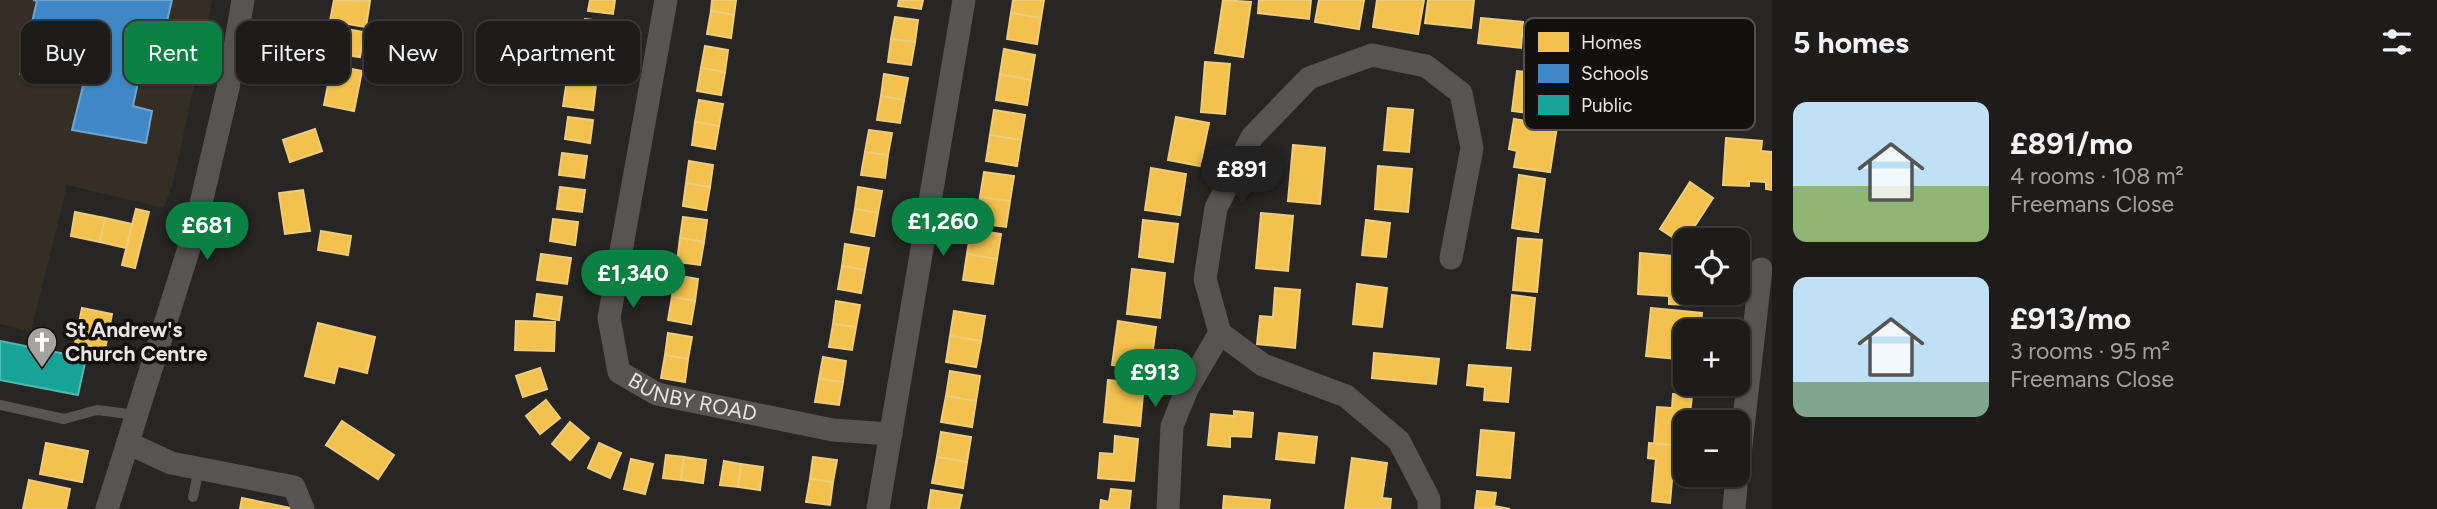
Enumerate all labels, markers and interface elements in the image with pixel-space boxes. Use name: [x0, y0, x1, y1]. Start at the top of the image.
legend: [1524, 18, 1755, 130]
chip: Buy: [21, 21, 110, 84]
chip: Rent: [124, 21, 222, 84]
chip: Filters: [236, 21, 350, 84]
chip: New: [364, 21, 462, 84]
chip: Apartment: [476, 21, 640, 84]
icon: filters: [2378, 23, 2416, 61]
text: 5 homes: [1793, 24, 1909, 61]
text: Homes: [1581, 31, 1642, 54]
text: Schools: [1581, 62, 1649, 85]
text: Public: [1581, 94, 1633, 117]
text: £891/mo: [2010, 125, 2133, 162]
icon: home: [1849, 130, 1933, 214]
pin: £891: [1201, 146, 1283, 206]
text: £891: [1217, 155, 1267, 183]
text: 4 rooms · 108 m²: [2010, 162, 2184, 190]
text: Freemans Close: [2010, 190, 2174, 218]
pin: £1,260: [886, 198, 1000, 258]
pin: £681: [166, 202, 248, 262]
text: £1,260: [908, 207, 978, 235]
text: £681: [182, 211, 232, 239]
map controls: [1673, 228, 1750, 487]
button: locate: [1673, 228, 1750, 305]
pin: £1,340: [576, 250, 690, 310]
text: £1,340: [597, 259, 669, 287]
text: £913/mo: [2010, 300, 2131, 337]
icon: home: [1849, 305, 1933, 389]
place label: St Andrew's Church Centre: [65, 317, 208, 366]
button: +: [1673, 319, 1750, 396]
church icon: St Andrew's Church Centre: [25, 325, 59, 369]
text: 3 rooms · 95 m²: [2010, 337, 2170, 365]
pin: £913: [1114, 350, 1196, 409]
text: £913: [1130, 358, 1180, 386]
text: Freemans Close: [2010, 365, 2174, 393]
street label: BUNBY ROAD: [624, 367, 759, 426]
button: −: [1673, 410, 1750, 487]

